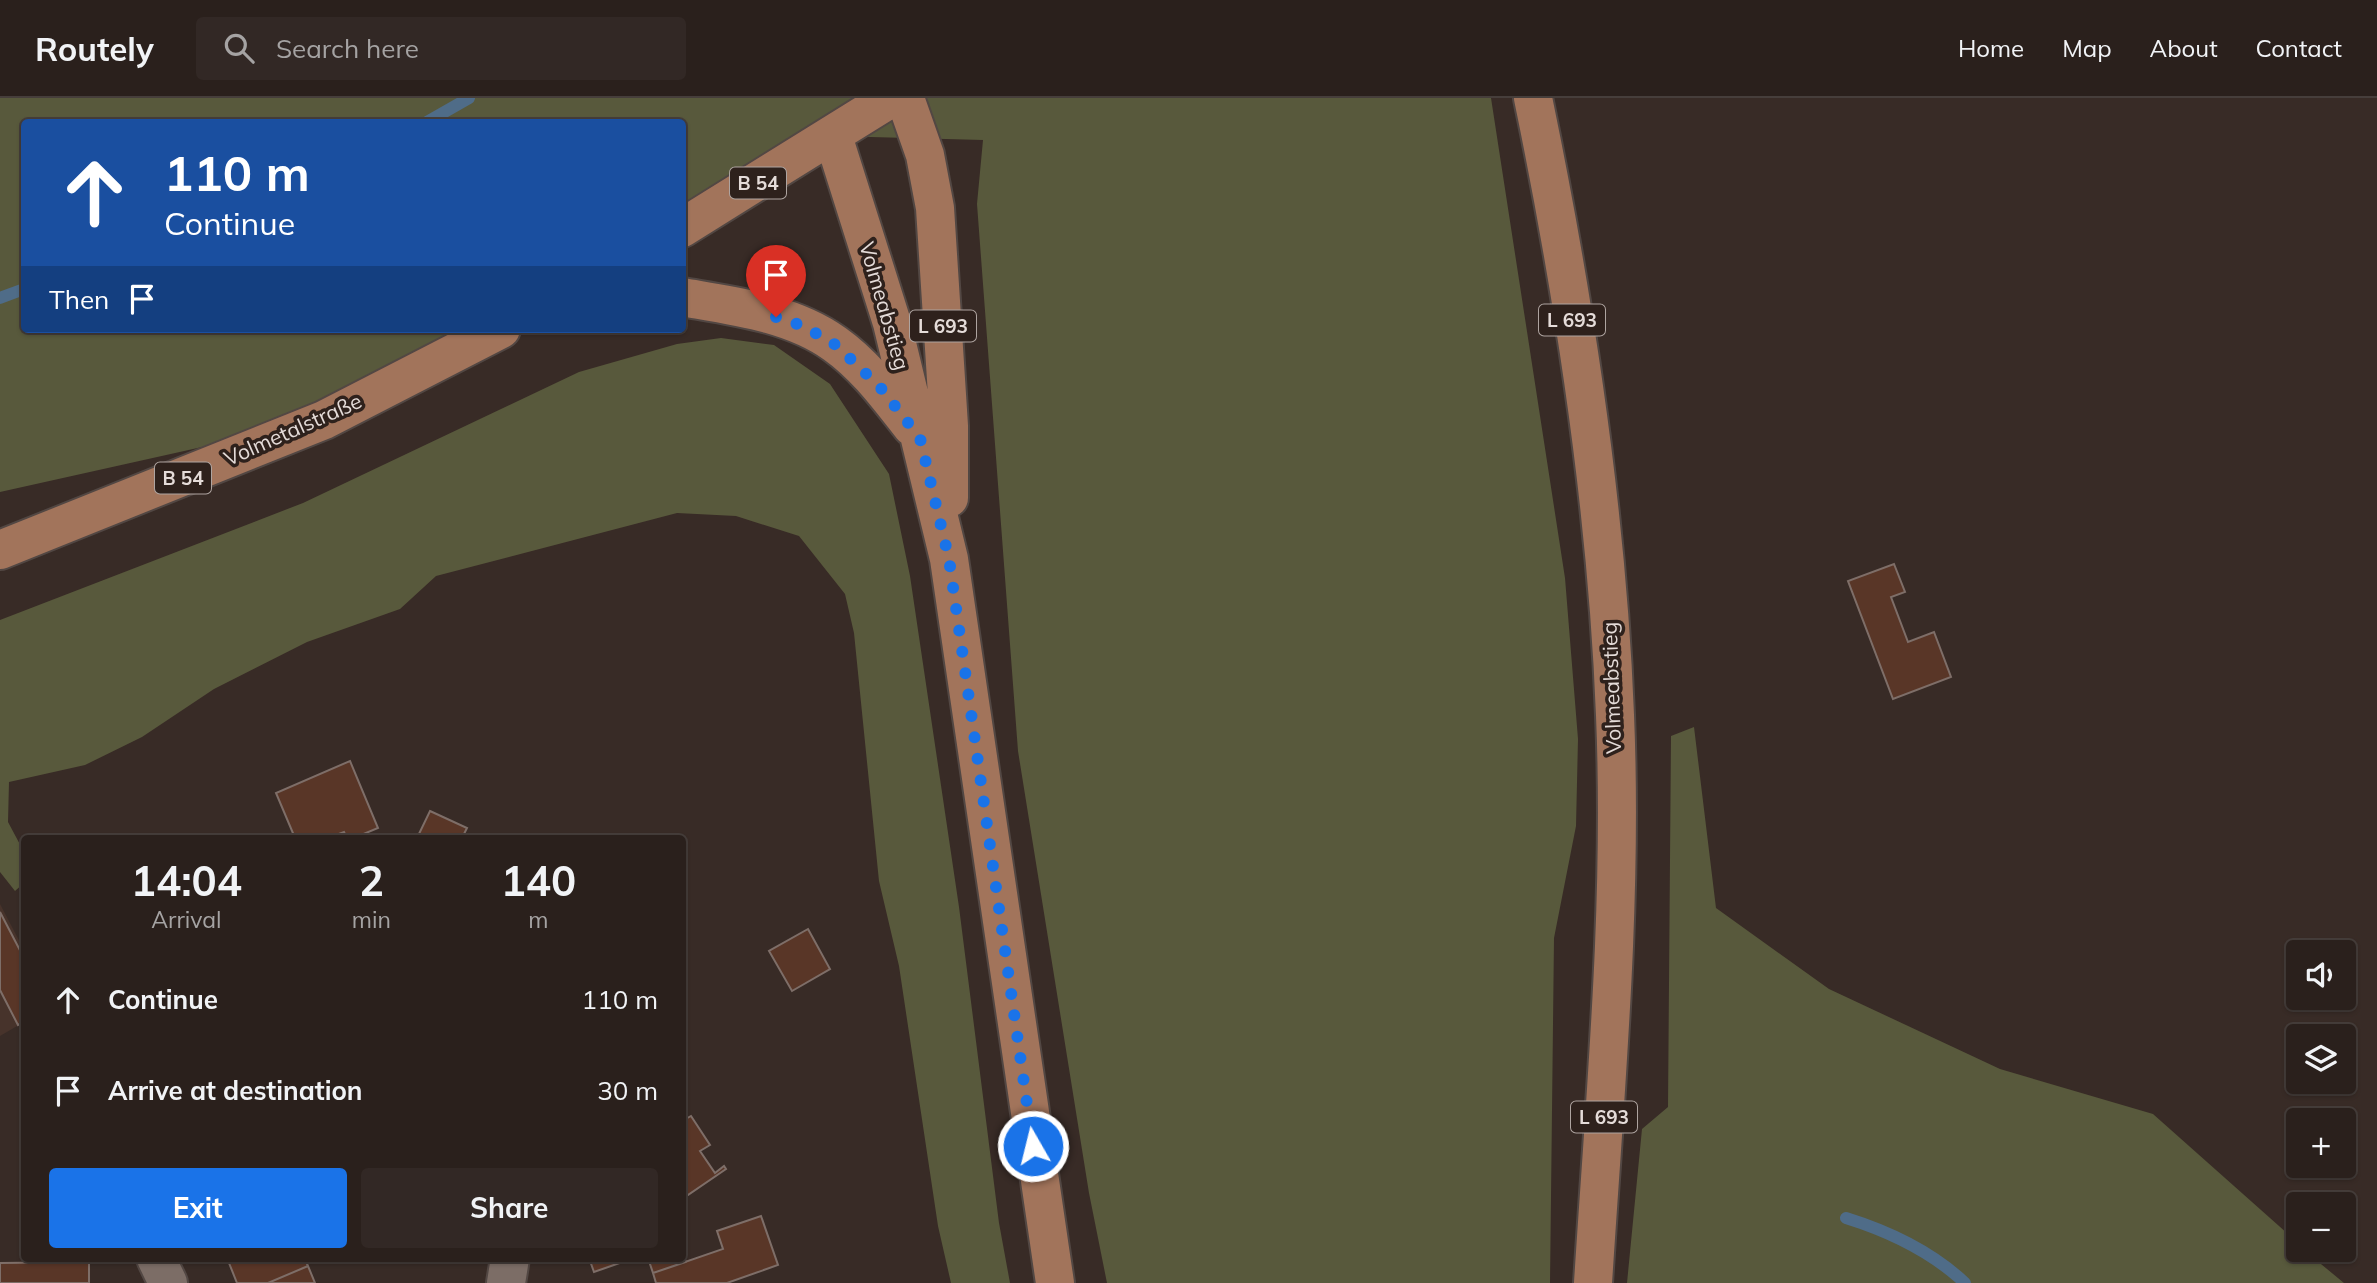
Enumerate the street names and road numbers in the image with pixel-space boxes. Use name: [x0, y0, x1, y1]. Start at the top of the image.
road number: B 54: [730, 167, 786, 198]
street label: Volmeabstieg: [854, 239, 916, 373]
road number: L 693: [1539, 304, 1605, 336]
road number: L 693: [910, 310, 976, 342]
street label: Volmetalstraße: [220, 387, 365, 471]
road number: B 54: [155, 462, 211, 494]
street label: Volmeabstieg: [1596, 622, 1626, 755]
road number: L 693: [1571, 1102, 1637, 1133]

